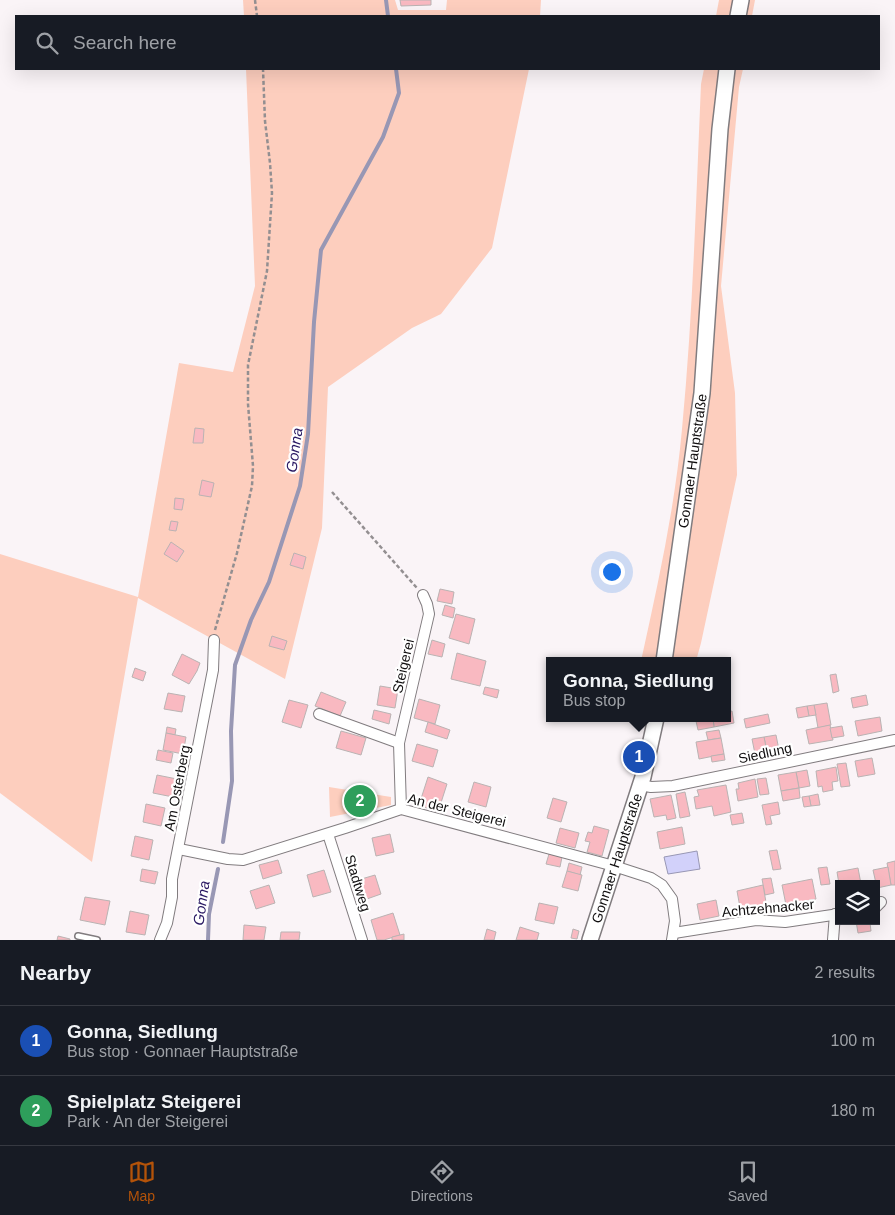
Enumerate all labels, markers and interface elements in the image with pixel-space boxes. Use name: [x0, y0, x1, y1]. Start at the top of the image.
search box: [15, 15, 880, 70]
icon: search: [33, 29, 61, 57]
text: Search here: [73, 32, 177, 53]
street label: Gonnaer Hauptstraße: [675, 393, 710, 529]
water label: Gonna: [282, 427, 306, 473]
your location: [599, 559, 625, 585]
street label: Steigerei: [389, 637, 417, 695]
popup: [546, 657, 731, 722]
text: Gonna, Siedlung: [563, 670, 714, 691]
text: Bus stop: [563, 692, 625, 709]
pin: 1: [623, 738, 655, 776]
street label: Siedlung: [737, 740, 793, 766]
street label: Am Osterberg: [161, 744, 193, 832]
pin: 2: [344, 782, 376, 820]
street label: An der Steigerei: [406, 790, 508, 830]
street label: Gonnaer Hauptstraße: [588, 791, 645, 925]
street label: Stadtweg: [342, 853, 374, 913]
water label: Gonna: [189, 880, 213, 926]
map controls: [835, 880, 880, 925]
button: layers: [835, 880, 880, 925]
street label: Achtzehnacker: [721, 896, 815, 920]
text: Nearby: [20, 961, 91, 984]
text: 2 results: [815, 964, 875, 981]
text: Gonna, Siedlung: [67, 1021, 218, 1042]
text: 1: [32, 1032, 40, 1049]
text: 100 m: [831, 1032, 875, 1049]
text: Bus stop · Gonnaer Hauptstraße: [67, 1043, 298, 1060]
text: Spielplatz Steigerei: [67, 1091, 241, 1112]
text: 2: [32, 1102, 40, 1119]
text: 180 m: [831, 1102, 875, 1119]
text: Park · An der Steigerei: [67, 1113, 228, 1130]
tab: Map: [128, 1158, 156, 1204]
tab: Directions: [411, 1158, 473, 1204]
tab: Saved: [728, 1158, 767, 1204]

